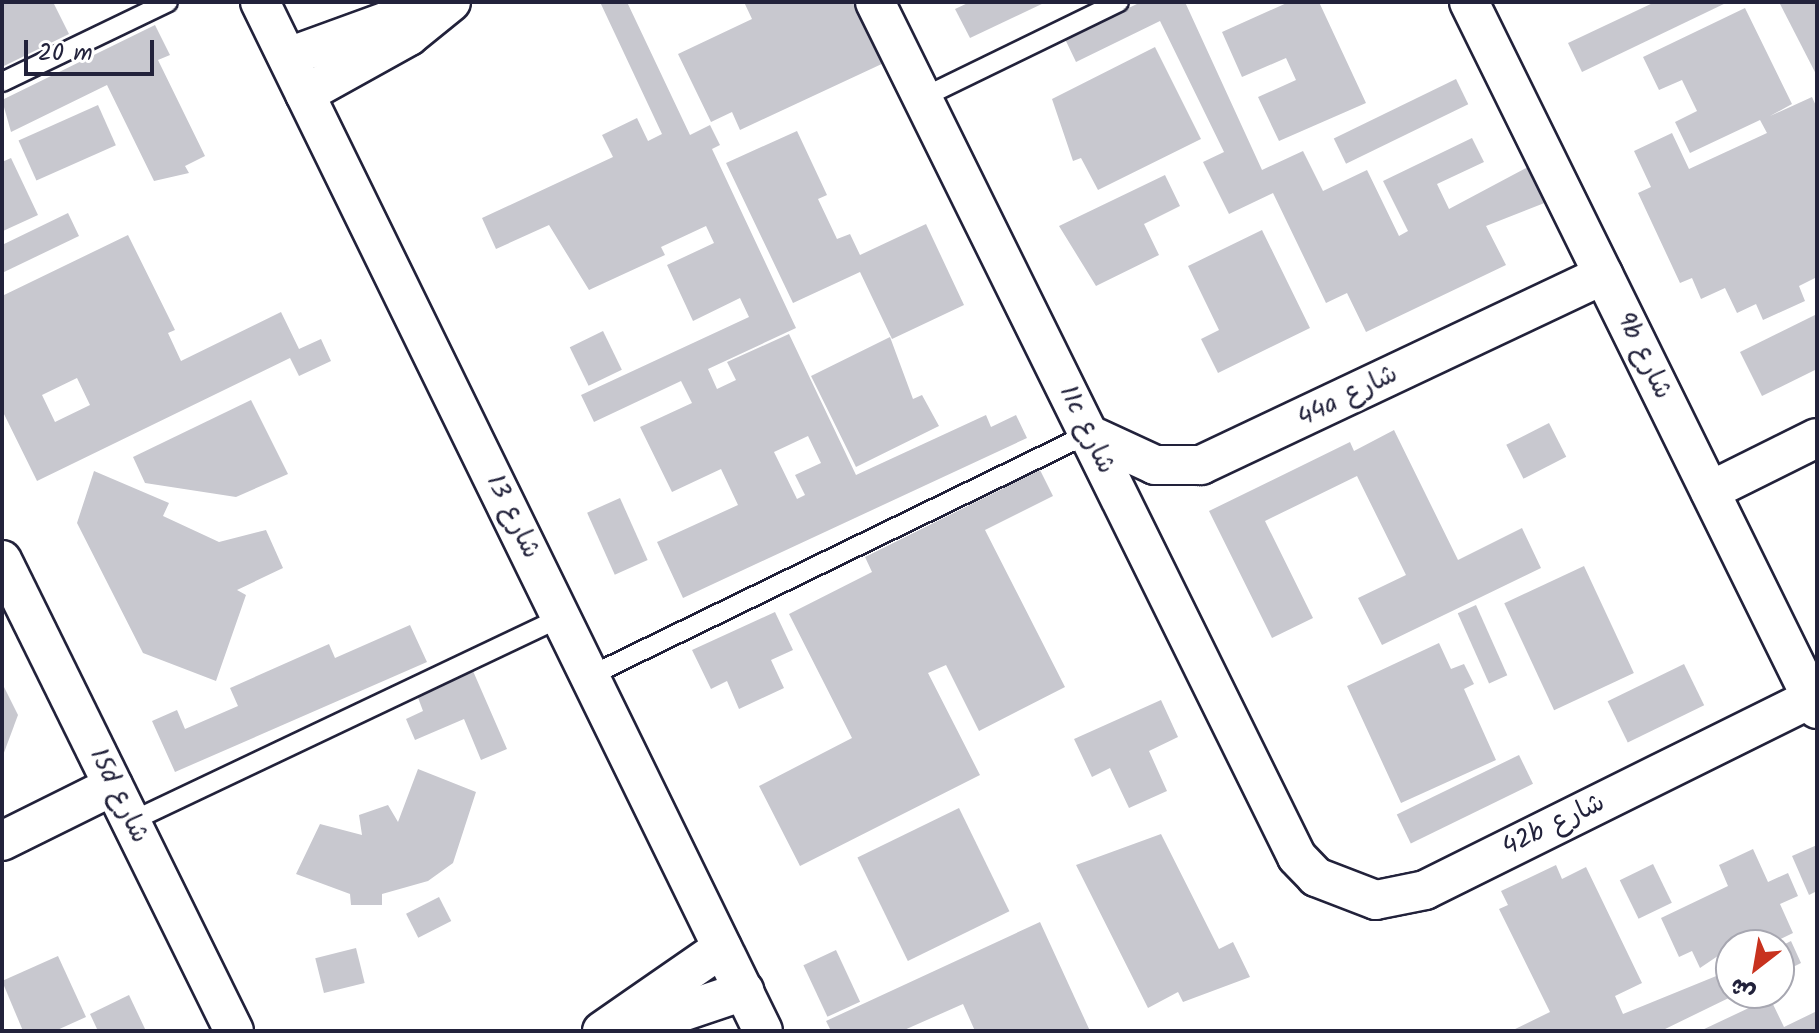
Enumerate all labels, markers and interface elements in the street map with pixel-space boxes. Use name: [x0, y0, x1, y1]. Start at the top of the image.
scale bar: [28, 24, 158, 74]
text: 20 m: [38, 34, 93, 73]
street label: 9b شارع: [1609, 307, 1677, 405]
street label: 44a شارع: [1293, 359, 1403, 435]
street label: 11c شارع: [1051, 381, 1121, 479]
street label: شارع 13: [478, 470, 546, 564]
street label: 15d شارع: [82, 743, 154, 849]
street label: 42b شارع: [1498, 788, 1610, 864]
north arrow: [1715, 929, 1795, 1009]
text: ش: [1724, 967, 1763, 1010]

